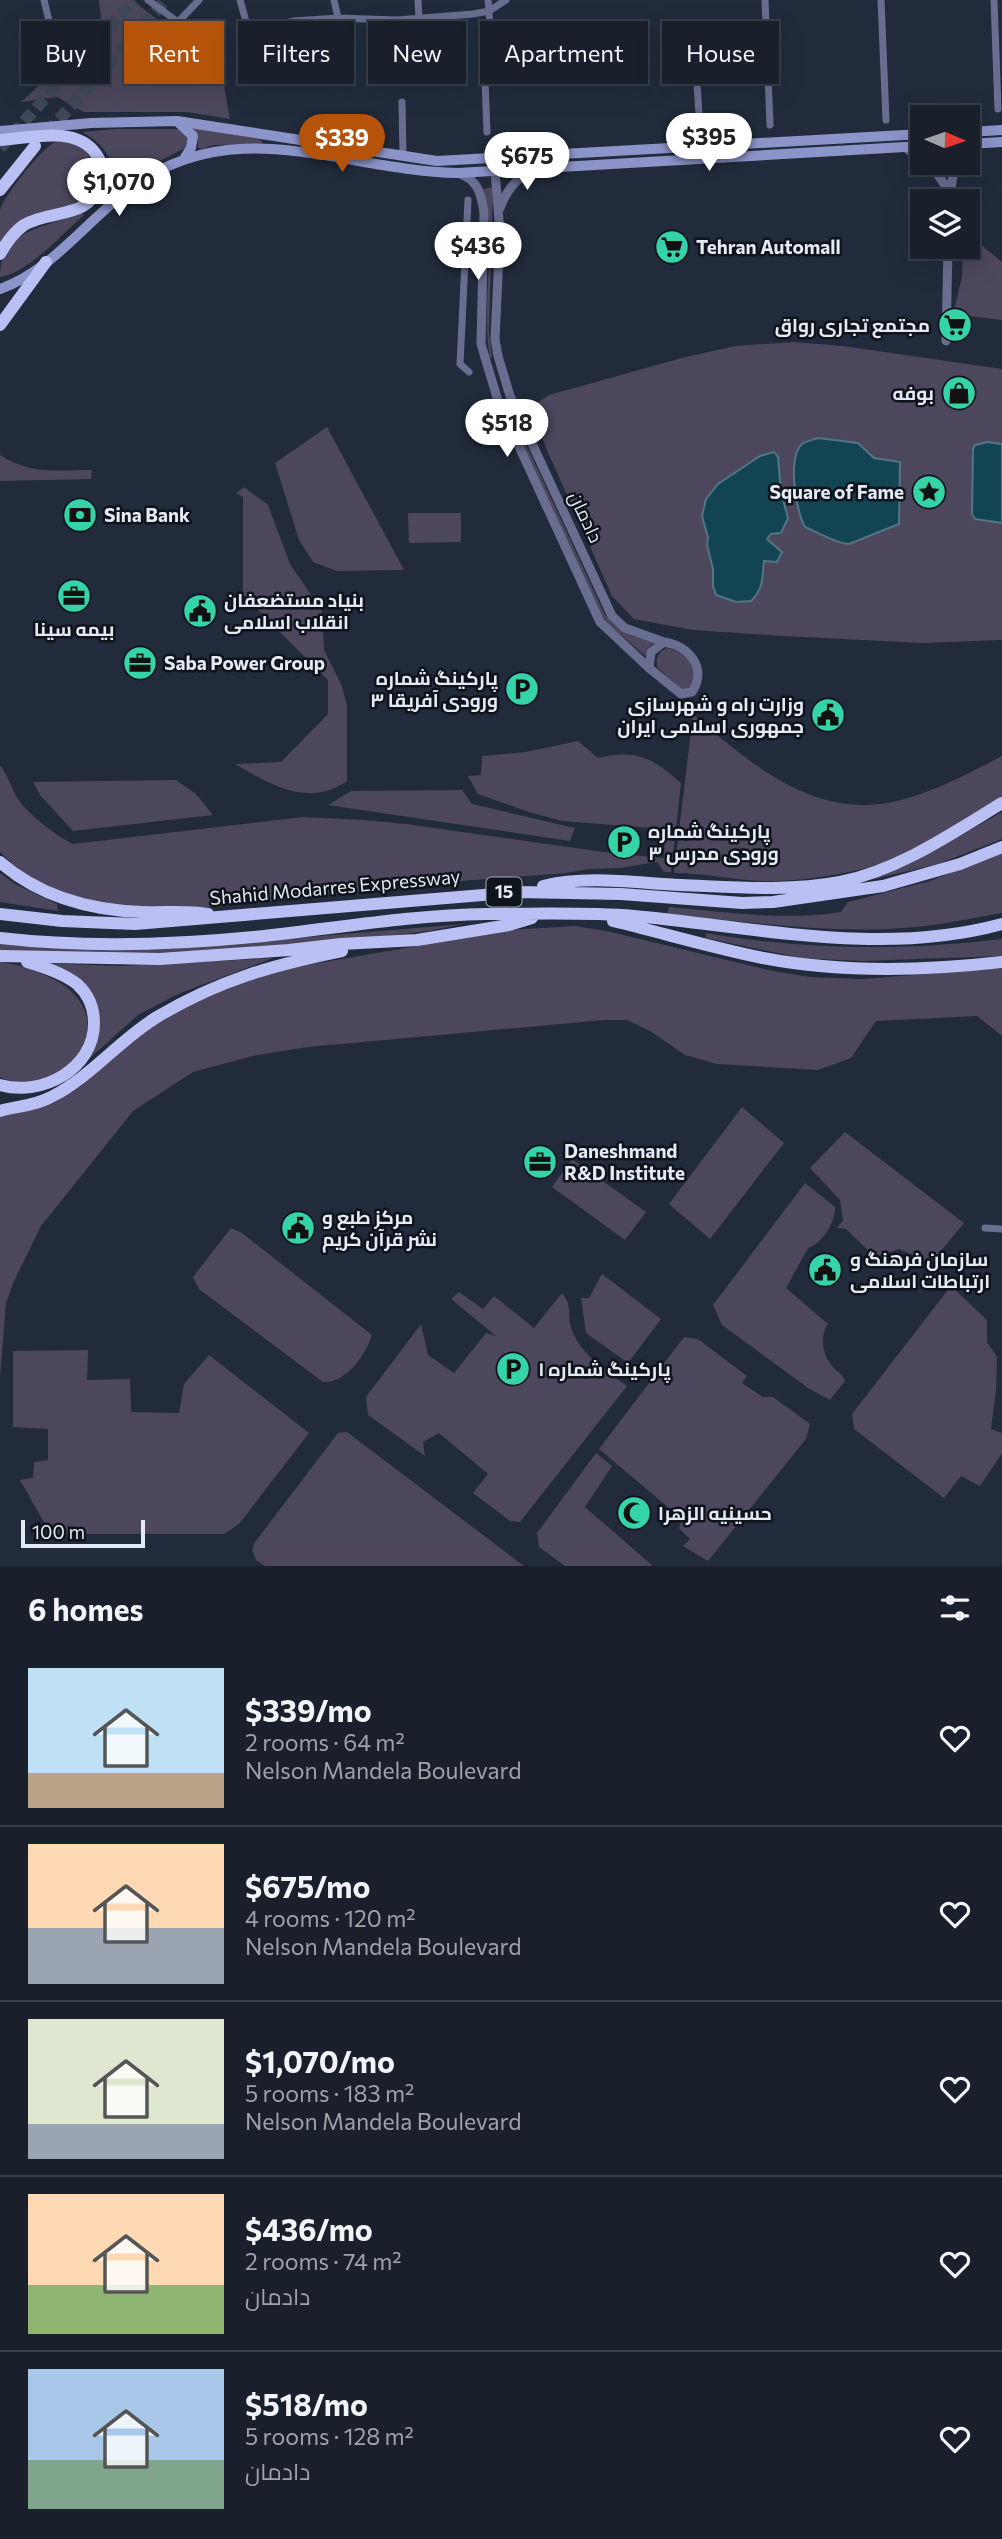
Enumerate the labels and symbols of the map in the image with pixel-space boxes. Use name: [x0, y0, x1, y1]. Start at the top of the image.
north arrow: [910, 105, 980, 175]
pin: $339: [301, 114, 383, 174]
pin: $395: [668, 114, 750, 173]
pin: $675: [486, 132, 568, 192]
pin: $1,070: [62, 158, 176, 218]
pin: $436: [437, 222, 519, 282]
supermarket icon: Tehran Automall: [653, 228, 691, 266]
place label: Tehran Automall: [696, 235, 841, 258]
supermarket icon: مجتمع تجاری رواق: [936, 306, 974, 344]
place label: مجتمع تجاری رواق: [775, 313, 930, 339]
shop icon: بوفه: [940, 374, 978, 412]
place label: بوفه: [893, 381, 934, 405]
pin: $518: [466, 400, 548, 459]
place icon: Square of Fame: [910, 473, 948, 511]
place label: Square of Fame: [769, 480, 904, 503]
street label: دادمان: [564, 487, 608, 547]
bank icon: Sina Bank: [61, 496, 99, 534]
place label: Sina Bank: [104, 503, 190, 526]
office icon: بیمه سینا: [55, 577, 93, 615]
place label: بنیاد مستضعفان انقلاب اسلامی: [224, 588, 364, 634]
public building icon: بنیاد مستضعفان انقلاب اسلامی: [181, 592, 219, 630]
place label: بیمه سینا: [34, 617, 114, 640]
office icon: Saba Power Group: [121, 644, 159, 682]
place label: Saba Power Group: [164, 651, 325, 674]
place label: پارکینگ شماره ۳ ورودی آفریقا: [370, 666, 498, 712]
parking icon: پارکینگ شماره ۳ ورودی آفریقا: [503, 670, 541, 708]
place label: وزارت راه و شهرسازی جمهوری اسلامی ایران: [617, 692, 804, 738]
public building icon: وزارت راه و شهرسازی جمهوری اسلامی ایران: [809, 696, 847, 734]
place label: پارکینگ شماره ۳ ورودی مدرس: [648, 819, 779, 865]
parking icon: پارکینگ شماره ۳ ورودی مدرس: [605, 823, 643, 861]
street label: Shahid Modarres Expressway: [209, 864, 461, 909]
road number: 15: [486, 878, 522, 906]
place label: Daneshmand R&D Institute: [564, 1139, 685, 1184]
office icon: Daneshmand R&D Institute: [521, 1143, 559, 1181]
place label: مرکز طبع و نشر قرآن کریم: [322, 1205, 437, 1253]
public building icon: مرکز طبع و نشر قرآن کریم: [279, 1209, 317, 1247]
place label: سازمان فرهنگ و ارتباطات اسلامی: [850, 1247, 990, 1293]
public building icon: سازمان فرهنگ و ارتباطات اسلامی: [806, 1251, 844, 1289]
parking icon: پارکینگ شماره ۱: [494, 1350, 532, 1388]
place label: پارکینگ شماره ۱: [538, 1357, 671, 1383]
mosque icon: حسینیه الزهرا: [615, 1494, 653, 1532]
place label: حسینیه الزهرا: [658, 1501, 772, 1525]
scale bar: [21, 1517, 145, 1549]

